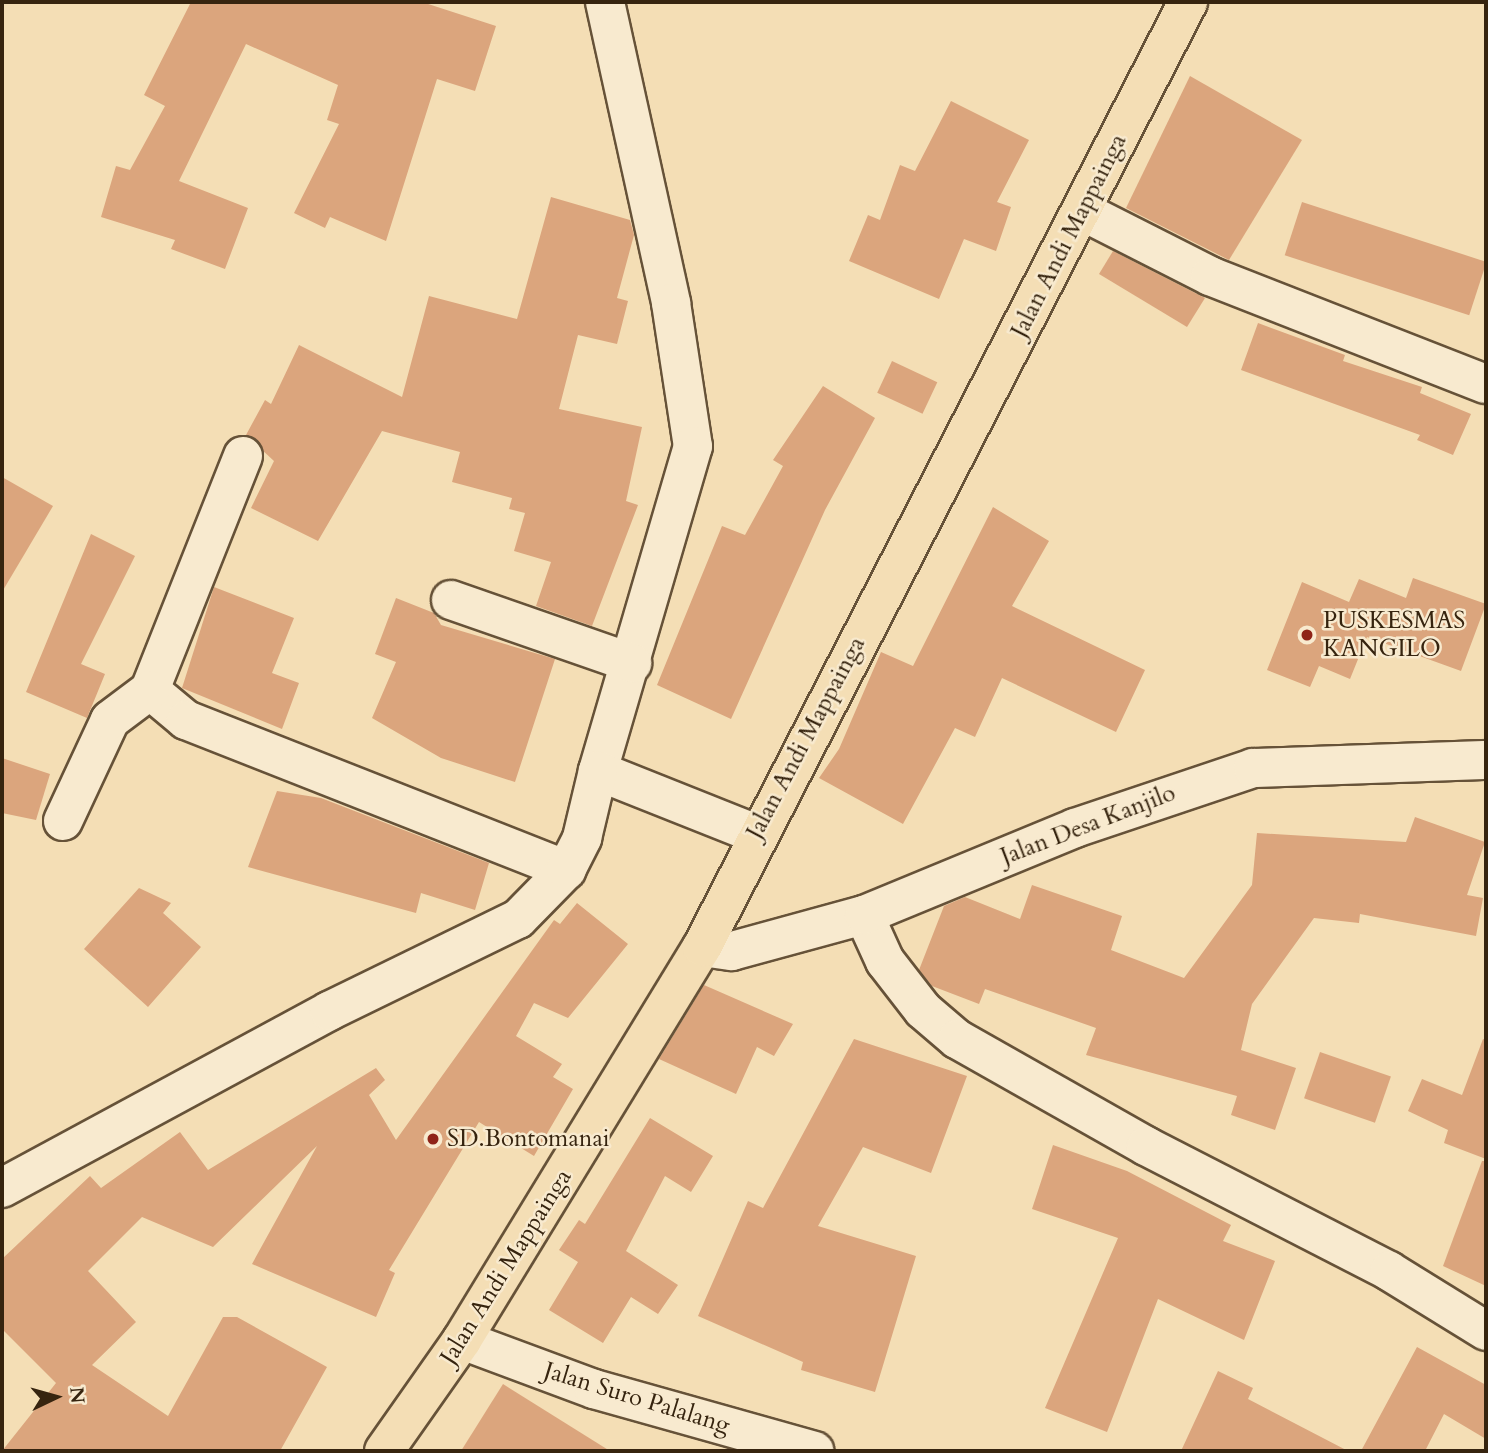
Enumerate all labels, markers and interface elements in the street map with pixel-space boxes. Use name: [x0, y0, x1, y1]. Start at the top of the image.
street label: Jalan Andi Mappainga: [1005, 129, 1133, 343]
place label: PUSKESMAS KANGILO: [1323, 607, 1465, 663]
marker: PUSKESMAS KANGILO: [1297, 625, 1317, 645]
street label: Jalan Andi Mappainga: [741, 632, 871, 844]
street label: Jalan Desa Kanjilo: [997, 778, 1179, 872]
place label: SD.Bontomanai: [447, 1125, 610, 1153]
marker: SD.Bontomanai: [425, 1131, 441, 1147]
street label: Jalan Andi Mappainga: [434, 1164, 578, 1370]
street label: Jalan Suro Palalang: [540, 1356, 734, 1440]
north arrow: [21, 1362, 91, 1432]
text: N: [63, 1386, 91, 1405]

